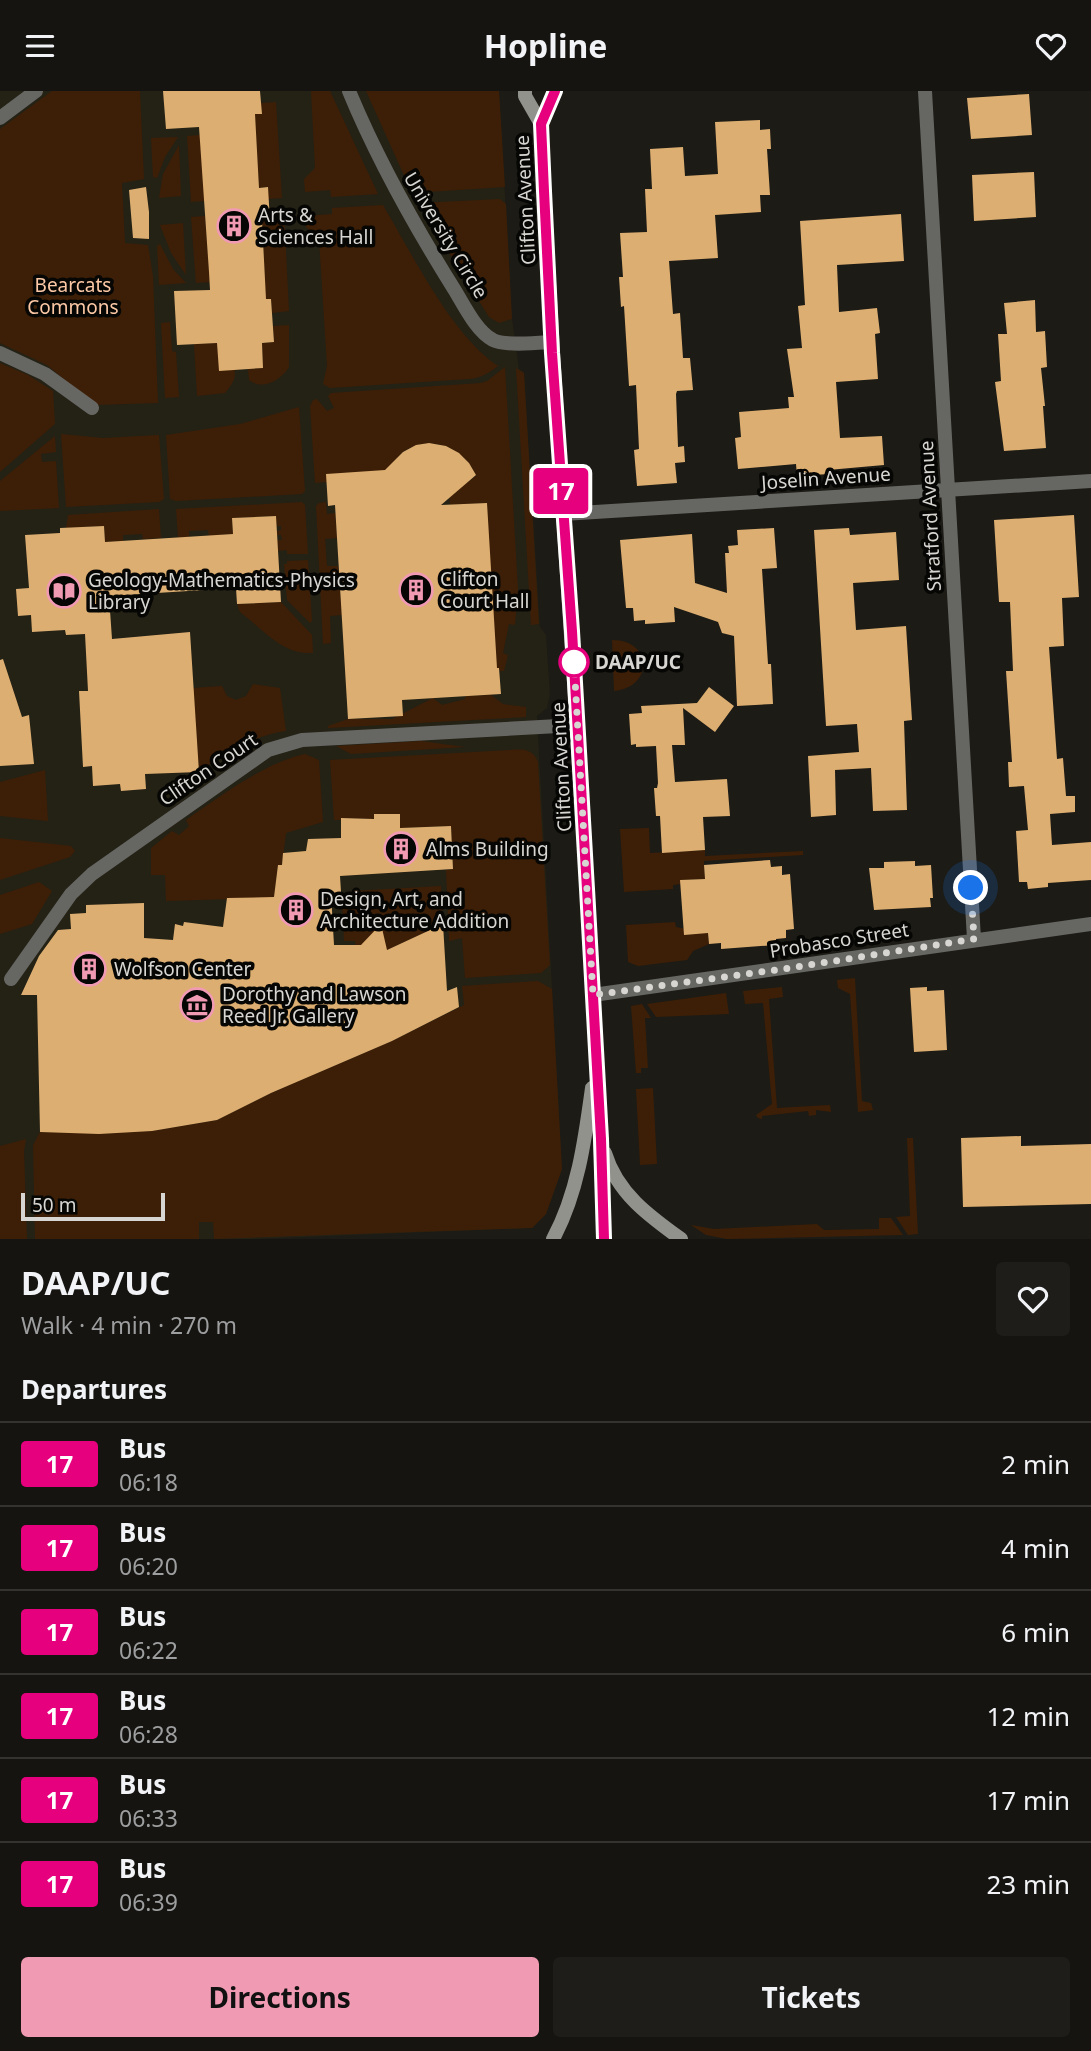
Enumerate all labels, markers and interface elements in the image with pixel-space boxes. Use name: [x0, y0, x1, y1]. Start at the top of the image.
text: Hopline: [484, 24, 607, 67]
icon: menu: [21, 27, 59, 65]
icon: heart: [1032, 27, 1070, 65]
street label: Clifton Avenue: [509, 134, 541, 266]
street label: University Circle: [398, 167, 494, 303]
place label: Arts & Sciences Hall: [258, 202, 373, 250]
building icon: Arts & Sciences Hall: [215, 207, 253, 245]
park label: Bearcats Commons: [27, 272, 119, 320]
street label: Stratford Avenue: [913, 440, 947, 592]
street label: Joselin Avenue: [758, 461, 892, 496]
line badge: 17: [530, 468, 592, 514]
text: 17: [547, 474, 575, 507]
place label: Clifton Court Hall: [440, 566, 529, 614]
place label: Geology-Mathematics-Physics Library: [88, 567, 355, 615]
building icon: Clifton Court Hall: [397, 571, 435, 609]
library icon: Geology-Mathematics-Physics Library: [45, 572, 83, 610]
marker: DAAP/UC: [559, 647, 589, 677]
place label: DAAP/UC: [595, 649, 681, 675]
street label: Clifton Avenue: [545, 701, 577, 833]
street label: Clifton Court: [154, 726, 262, 811]
building icon: Alms Building: [382, 830, 420, 868]
place label: Alms Building: [426, 836, 549, 862]
your location: [953, 870, 988, 905]
place label: Design, Art, and Architecture Addition: [320, 886, 509, 934]
building icon: Design, Art, and Architecture Addition: [277, 891, 315, 929]
street label: Probasco Street: [768, 916, 911, 964]
building icon: Wolfson Center: [70, 950, 108, 988]
place label: Wolfson Center: [114, 956, 252, 982]
place label: Dorothy and Lawson Reed Jr. Gallery: [222, 981, 406, 1029]
museum icon: Dorothy and Lawson Reed Jr. Gallery: [178, 986, 216, 1024]
scale bar: [21, 1190, 164, 1222]
text: 50 m: [32, 1192, 76, 1218]
text: DAAP/UC: [21, 1260, 171, 1305]
button: heart: [996, 1262, 1070, 1336]
text: Walk · 4 min · 270 m: [21, 1309, 237, 1341]
text: Departures: [21, 1371, 167, 1407]
text: Bus: [119, 1430, 166, 1466]
text: 2 min: [1001, 1446, 1070, 1482]
text: 17: [46, 1447, 73, 1480]
text: 06:18: [119, 1466, 178, 1498]
text: Bus: [119, 1514, 166, 1550]
text: 4 min: [1001, 1530, 1070, 1566]
text: 17: [46, 1531, 73, 1564]
text: 06:20: [119, 1550, 178, 1582]
text: Bus: [119, 1598, 166, 1634]
text: 6 min: [1001, 1614, 1070, 1650]
text: 17: [46, 1615, 73, 1648]
text: 06:22: [119, 1634, 178, 1666]
text: Bus: [119, 1682, 166, 1718]
text: 12 min: [986, 1698, 1070, 1734]
text: 17: [46, 1699, 73, 1732]
text: 06:28: [119, 1718, 178, 1750]
text: Bus: [119, 1766, 166, 1802]
text: 17 min: [986, 1782, 1070, 1818]
text: 17: [46, 1783, 73, 1816]
text: 06:33: [119, 1802, 178, 1834]
text: Bus: [119, 1850, 166, 1886]
text: 23 min: [986, 1866, 1070, 1902]
text: 17: [46, 1867, 73, 1900]
text: 06:39: [119, 1886, 178, 1918]
button: Directions: [21, 1957, 539, 2037]
button: Tickets: [553, 1957, 1070, 2037]

